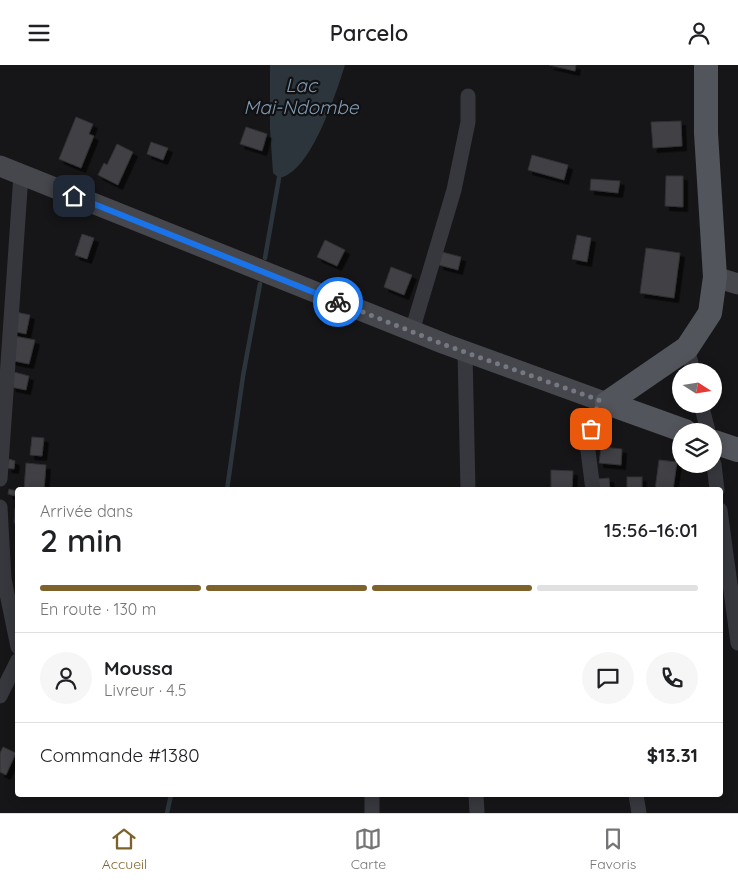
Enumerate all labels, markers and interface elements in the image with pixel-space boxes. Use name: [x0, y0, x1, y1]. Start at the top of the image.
icon: menu: [25, 19, 53, 47]
text: Parcelo: [330, 19, 408, 47]
icon: person: [685, 19, 713, 47]
water label: Lac Mai-Ndombe: [243, 73, 360, 119]
pin: [53, 175, 95, 217]
icon: home: [60, 182, 88, 210]
courier: [313, 277, 363, 327]
icon: bike: [324, 288, 352, 316]
north arrow: [672, 363, 722, 413]
map controls: [672, 363, 722, 473]
pin: [570, 408, 612, 450]
icon: bag: [577, 415, 605, 443]
button: layers: [672, 423, 722, 473]
text: Arrivée dans: [40, 501, 133, 521]
text: 15:56–16:01: [604, 518, 698, 542]
text: 2 min: [40, 520, 123, 560]
text: En route · 130 m: [40, 599, 156, 619]
button: person: [40, 652, 92, 704]
button: chat: [582, 652, 634, 704]
button: phone: [646, 652, 698, 704]
text: Moussa: [104, 656, 173, 680]
text: Livreur · 4.5: [104, 680, 186, 700]
text: Commande #1380: [40, 743, 199, 767]
text: $13.31: [647, 743, 698, 767]
tab: Accueil: [102, 825, 147, 873]
tab: Carte: [351, 825, 386, 873]
tab: Favoris: [590, 825, 636, 873]

